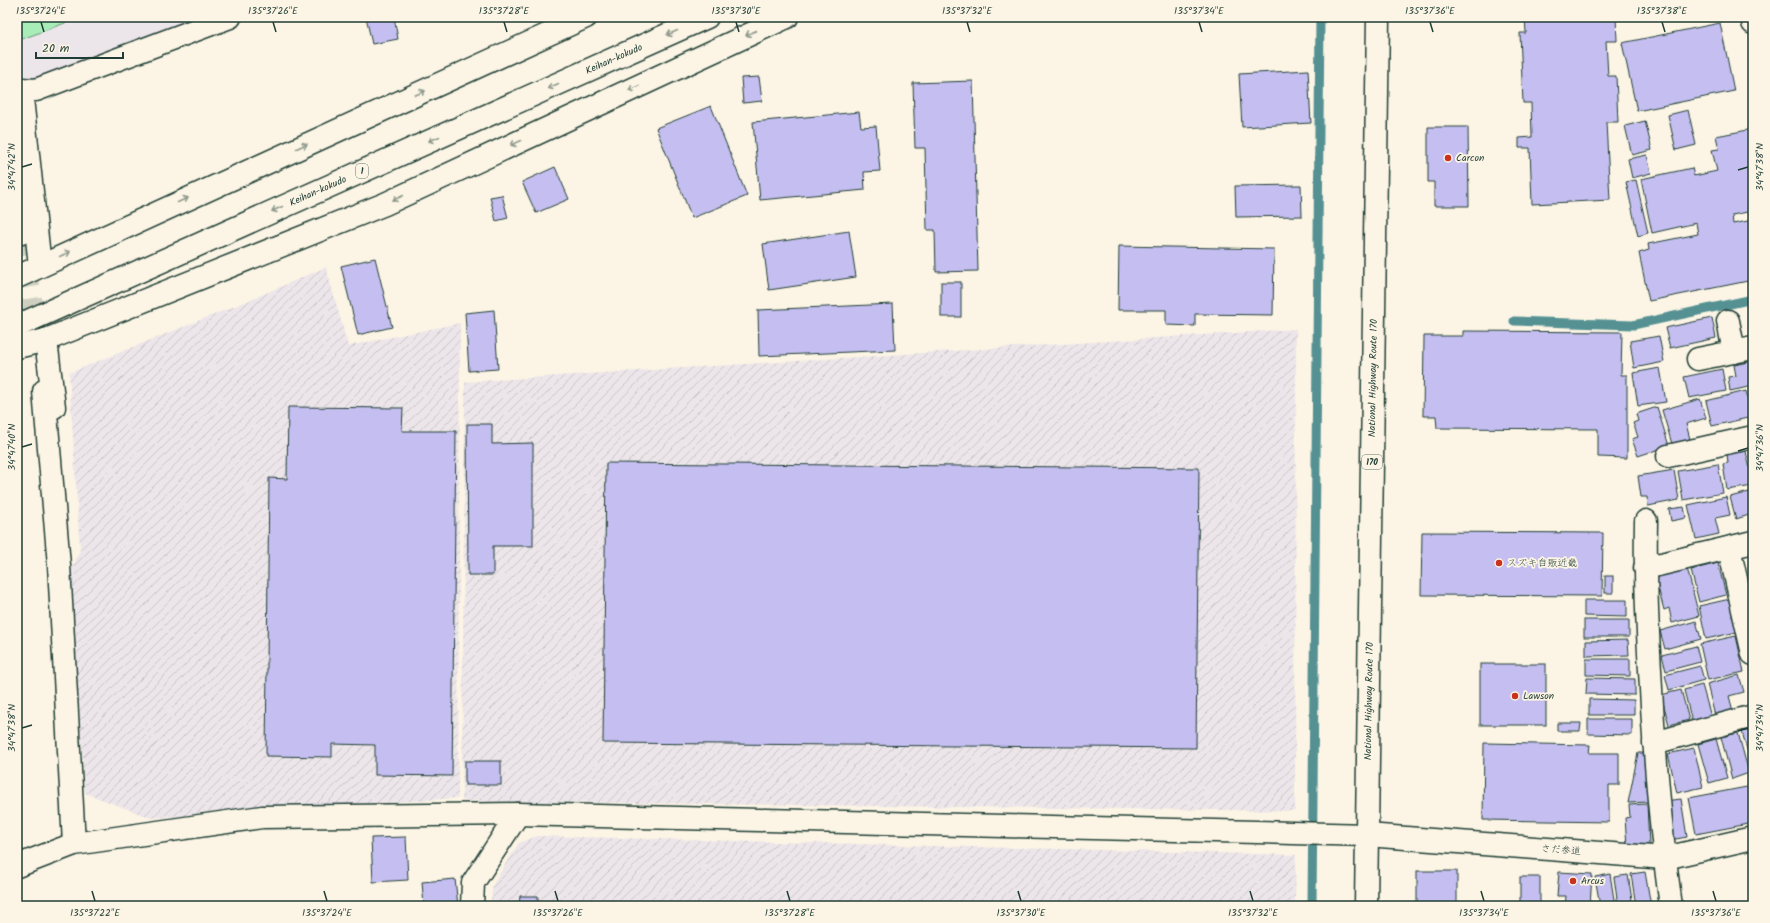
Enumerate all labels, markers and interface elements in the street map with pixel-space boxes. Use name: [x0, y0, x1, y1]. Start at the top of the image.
text: 135°37'24"E: [16, 3, 67, 19]
text: 135°37'26"E: [248, 3, 299, 19]
text: 135°37'28"E: [479, 3, 530, 19]
text: 135°37'30"E: [711, 3, 762, 19]
text: 135°37'32"E: [942, 3, 993, 19]
text: 135°37'34"E: [1174, 3, 1225, 19]
text: 135°37'36"E: [1405, 3, 1456, 19]
text: 135°37'38"E: [1637, 3, 1688, 19]
one-way arrow: [666, 30, 678, 37]
one-way arrow: [746, 30, 758, 37]
scale bar: [36, 34, 123, 60]
text: 20 m: [42, 39, 70, 58]
street label: Keihan-kokudo: [583, 39, 646, 79]
one-way arrow: [547, 83, 559, 90]
one-way arrow: [628, 85, 640, 92]
one-way arrow: [414, 89, 426, 96]
one-way arrow: [429, 136, 441, 143]
one-way arrow: [510, 140, 522, 147]
one-way arrow: [295, 142, 307, 150]
text: 34°47'42"N: [4, 143, 20, 191]
text: 34°47'38"N: [1752, 143, 1768, 191]
place label: Carcon: [1456, 150, 1484, 166]
marker: Carcon: [1443, 153, 1453, 163]
road number: 1: [356, 164, 368, 178]
street label: Keihan-kokudo: [287, 171, 350, 211]
one-way arrow: [392, 195, 404, 202]
one-way arrow: [177, 196, 189, 203]
one-way arrow: [272, 206, 284, 213]
one-way arrow: [59, 250, 71, 257]
street label: National Highway Route 170: [1364, 319, 1382, 437]
text: 34°47'40"N: [4, 423, 20, 470]
text: 34°47'36"N: [1752, 424, 1768, 472]
road number: 170: [1362, 455, 1382, 469]
place label: スズキ自販近畿: [1507, 555, 1577, 571]
marker: スズキ自販近畿: [1494, 558, 1504, 568]
street label: National Highway Route 170: [1360, 642, 1378, 760]
place label: Lawson: [1523, 688, 1554, 704]
marker: Lawson: [1510, 691, 1520, 701]
text: 34°47'38"N: [4, 704, 20, 752]
text: 34°47'34"N: [1752, 704, 1768, 752]
street label: さだ参道: [1540, 841, 1582, 859]
place label: Arcus: [1581, 873, 1605, 889]
marker: Arcus: [1568, 876, 1578, 886]
text: 135°37'22"E: [70, 905, 121, 921]
text: 135°37'24"E: [302, 905, 353, 921]
text: 135°37'26"E: [533, 905, 584, 921]
text: 135°37'28"E: [765, 905, 816, 921]
text: 135°37'30"E: [996, 905, 1047, 921]
text: 135°37'32"E: [1228, 905, 1279, 921]
text: 135°37'34"E: [1459, 905, 1510, 921]
text: 135°37'36"E: [1691, 905, 1742, 921]

